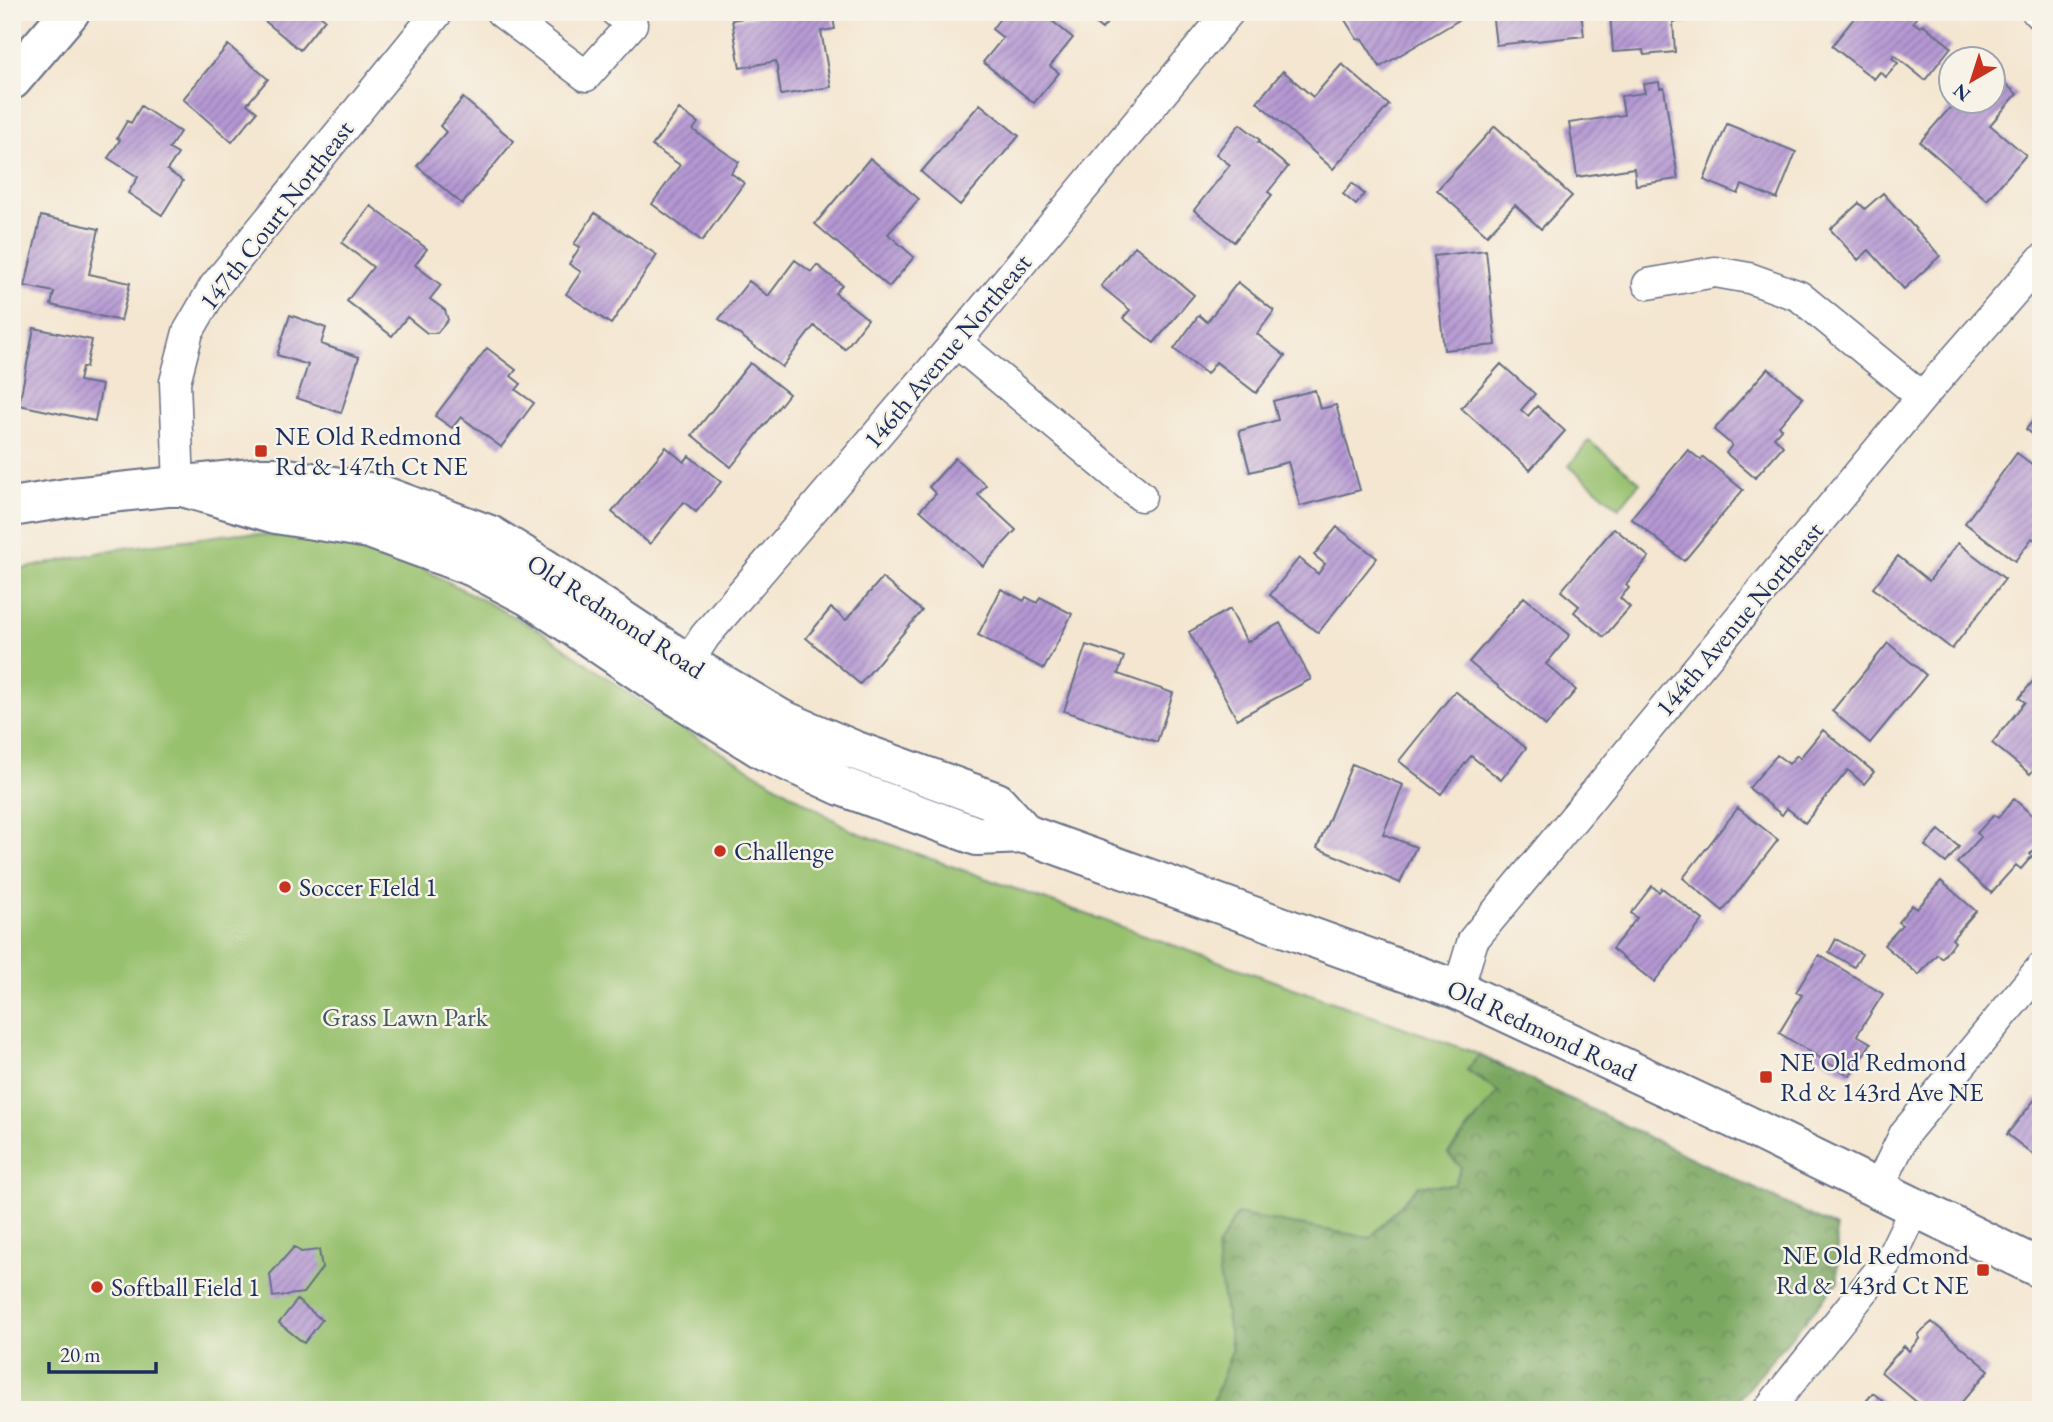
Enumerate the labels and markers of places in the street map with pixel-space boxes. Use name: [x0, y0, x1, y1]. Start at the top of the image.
place label: NE Old Redmond Rd & 147th Ct NE: [275, 419, 468, 483]
marker: NE Old Redmond Rd & 147th Ct NE: [253, 443, 269, 459]
place label: Challenge: [734, 834, 834, 868]
marker: Challenge: [712, 843, 728, 859]
place label: Soccer FIeld 1: [299, 870, 437, 904]
marker: Soccer FIeld 1: [277, 879, 293, 895]
place label: NE Old Redmond Rd & 143rd Ave NE: [1780, 1045, 1984, 1109]
marker: NE Old Redmond Rd & 143rd Ave NE: [1758, 1069, 1774, 1085]
place label: NE Old Redmond Rd & 143rd Ct NE: [1776, 1238, 1970, 1302]
marker: NE Old Redmond Rd & 143rd Ct NE: [1975, 1262, 1991, 1278]
place label: Softball Field 1: [111, 1270, 260, 1304]
marker: Softball Field 1: [89, 1279, 105, 1295]

